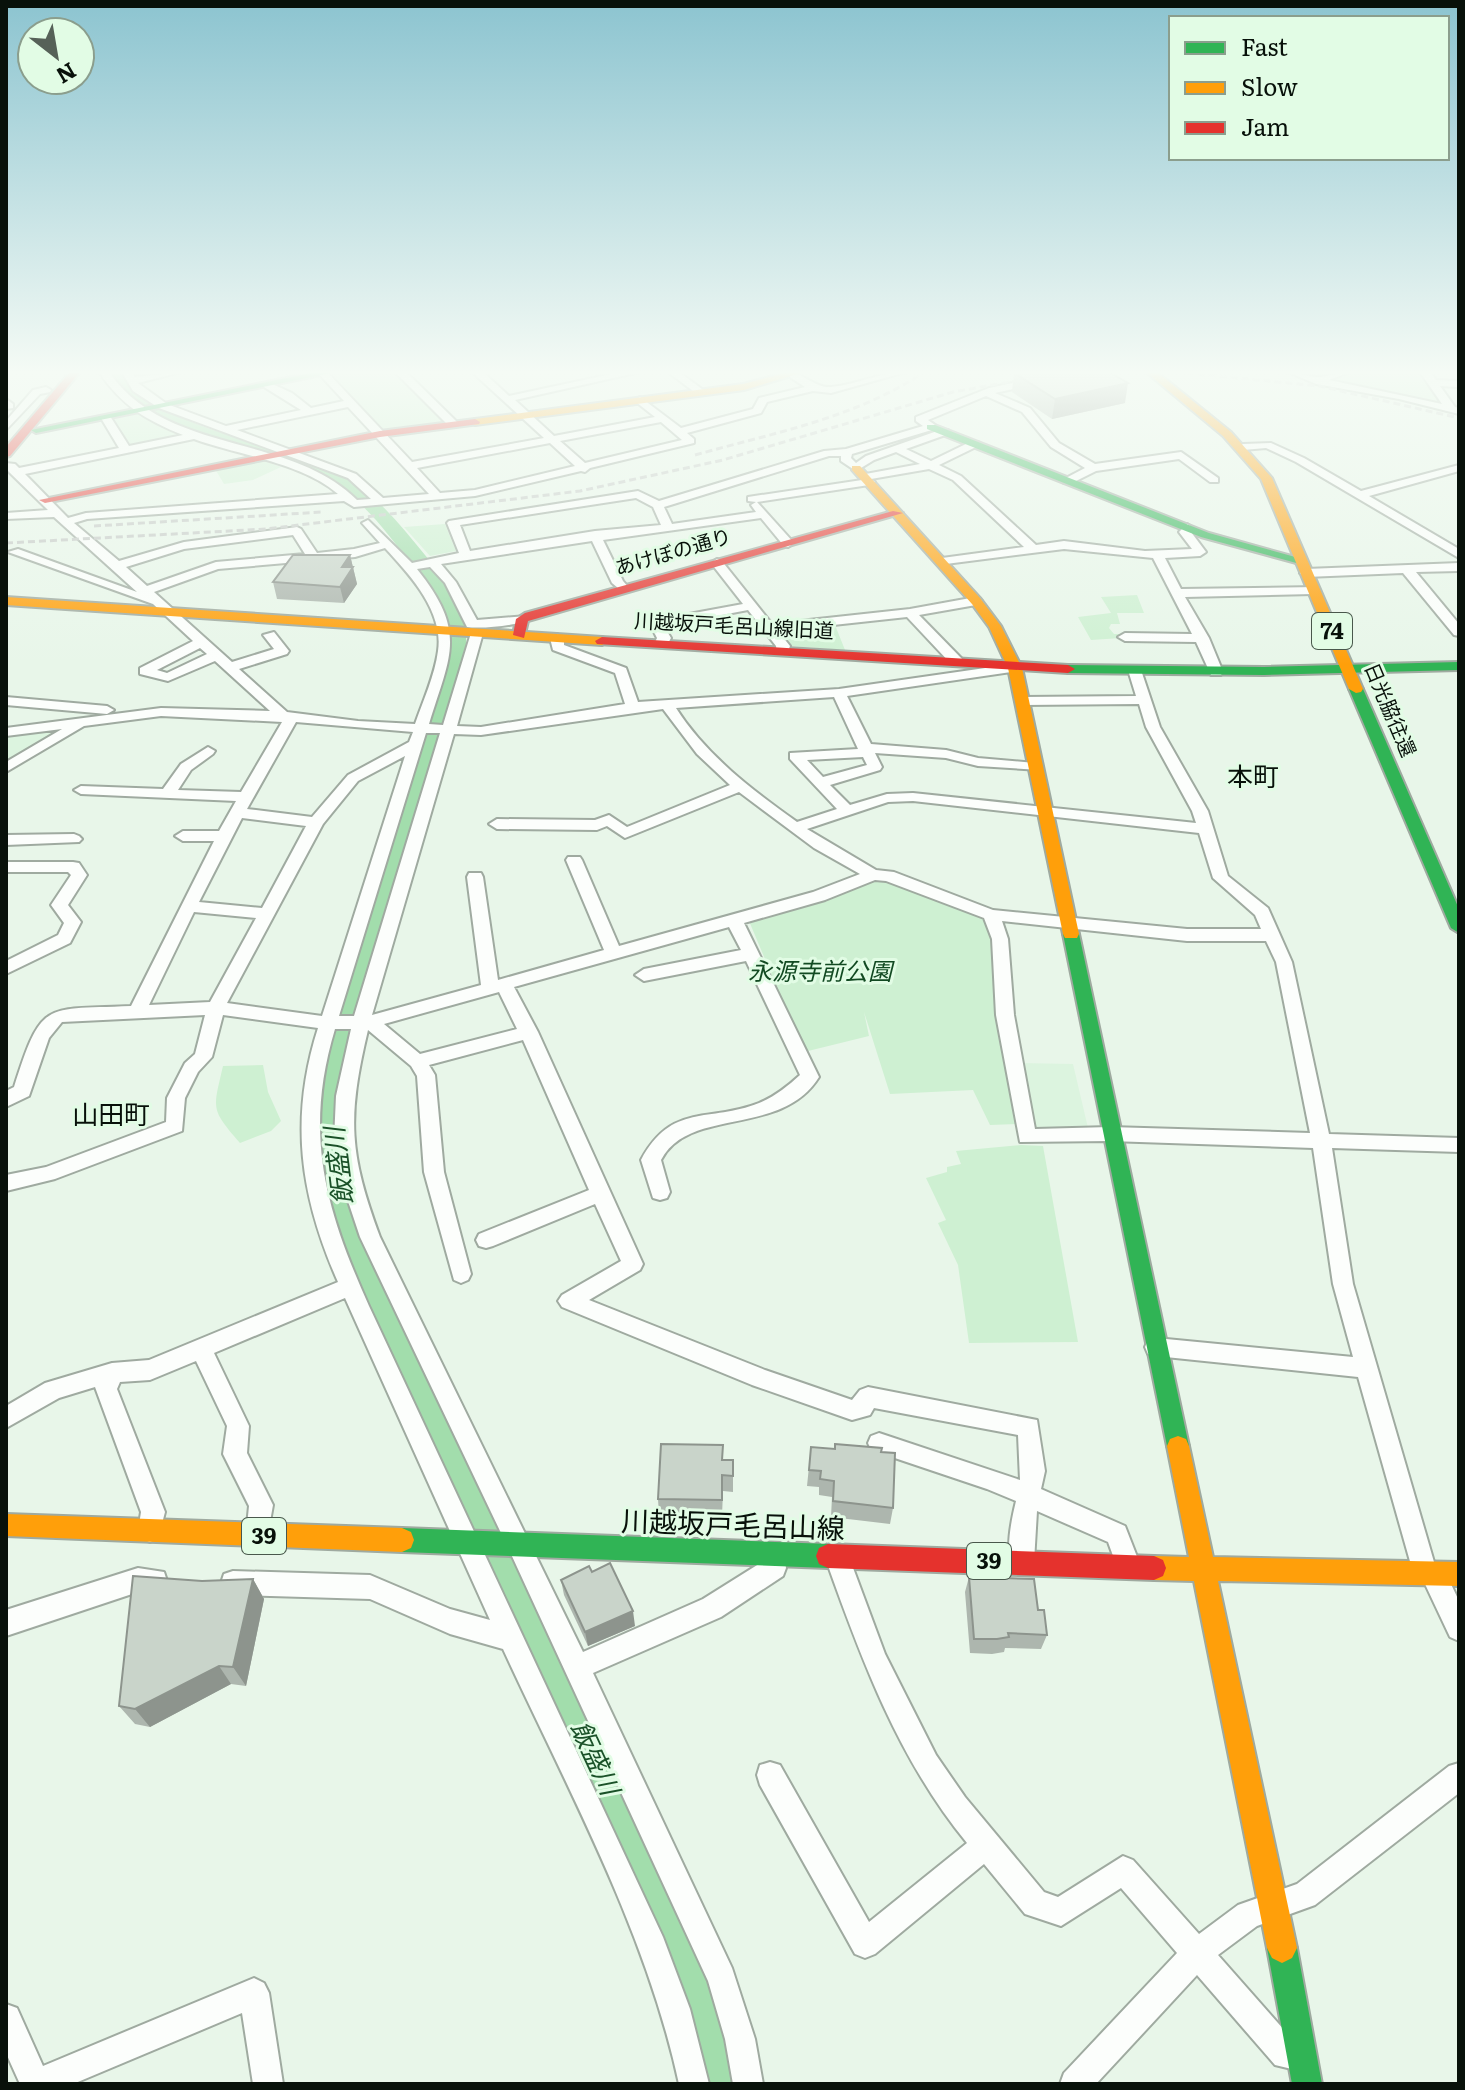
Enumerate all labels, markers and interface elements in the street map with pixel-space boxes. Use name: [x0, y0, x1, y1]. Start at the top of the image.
north arrow: [16, 16, 96, 96]
legend: [1169, 16, 1449, 160]
text: Fast: [1241, 28, 1288, 63]
text: N: [51, 56, 83, 93]
text: Slow: [1241, 68, 1298, 103]
text: Jam: [1241, 108, 1289, 143]
street label: あけぼの通り: [611, 519, 734, 581]
street label: 川越坂戸毛呂山線旧道: [633, 604, 835, 644]
road number: 74: [1312, 613, 1352, 649]
street label: 日光脇往還: [1358, 657, 1425, 761]
district label: 本町: [1227, 755, 1279, 794]
park label: 永源寺前公園: [748, 952, 895, 987]
district label: 山田町: [72, 1093, 150, 1132]
water label: 飯盛川: [312, 1122, 361, 1207]
street label: 川越坂戸毛呂山線: [620, 1498, 846, 1548]
road number: 39: [242, 1518, 286, 1554]
road number: 39: [967, 1543, 1011, 1579]
water label: 飯盛川: [563, 1713, 633, 1803]

